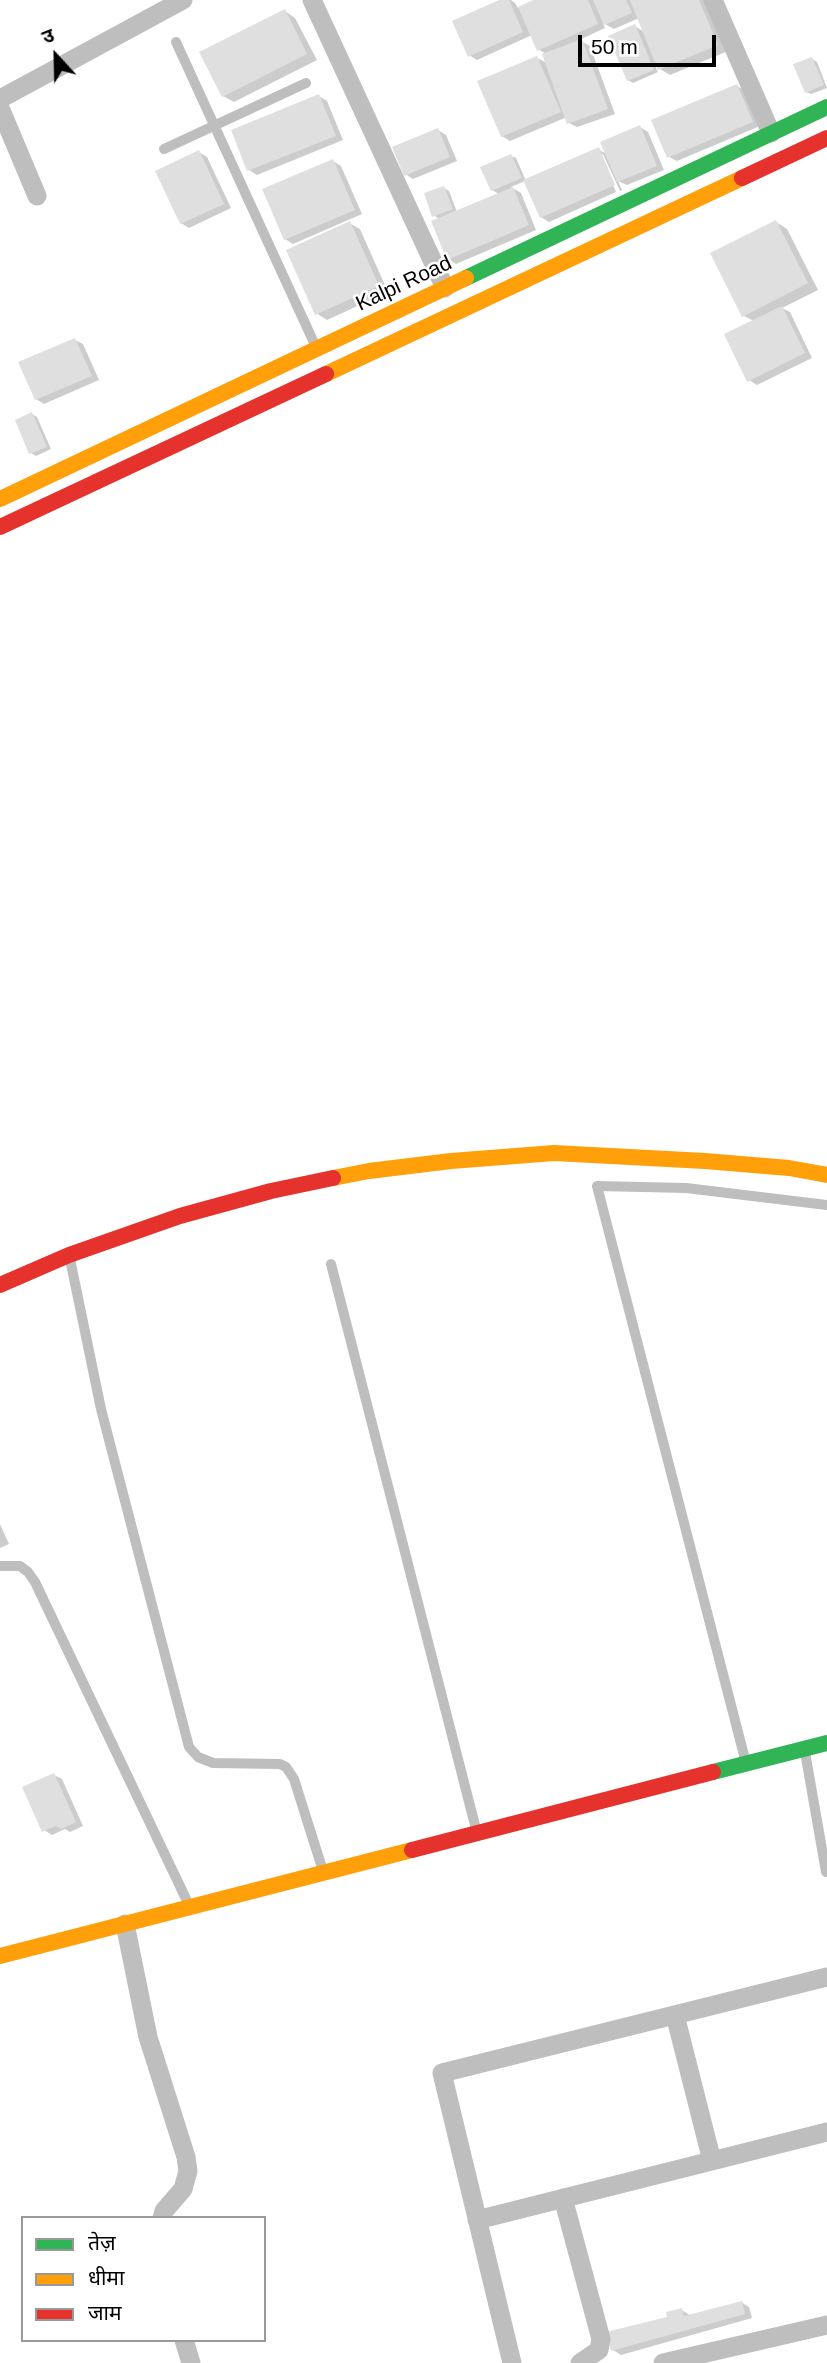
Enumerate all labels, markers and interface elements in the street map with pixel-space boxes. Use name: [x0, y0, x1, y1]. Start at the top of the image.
north arrow: [21, 21, 91, 91]
scale bar: [582, 21, 720, 65]
text: उ: [39, 24, 57, 48]
text: 50 m: [591, 35, 638, 58]
street label: Kalpi Road: [352, 251, 456, 317]
legend: [21, 2216, 266, 2342]
text: तेज़: [88, 2231, 116, 2254]
text: धीमा: [88, 2266, 124, 2289]
text: जाम: [88, 2301, 122, 2324]

